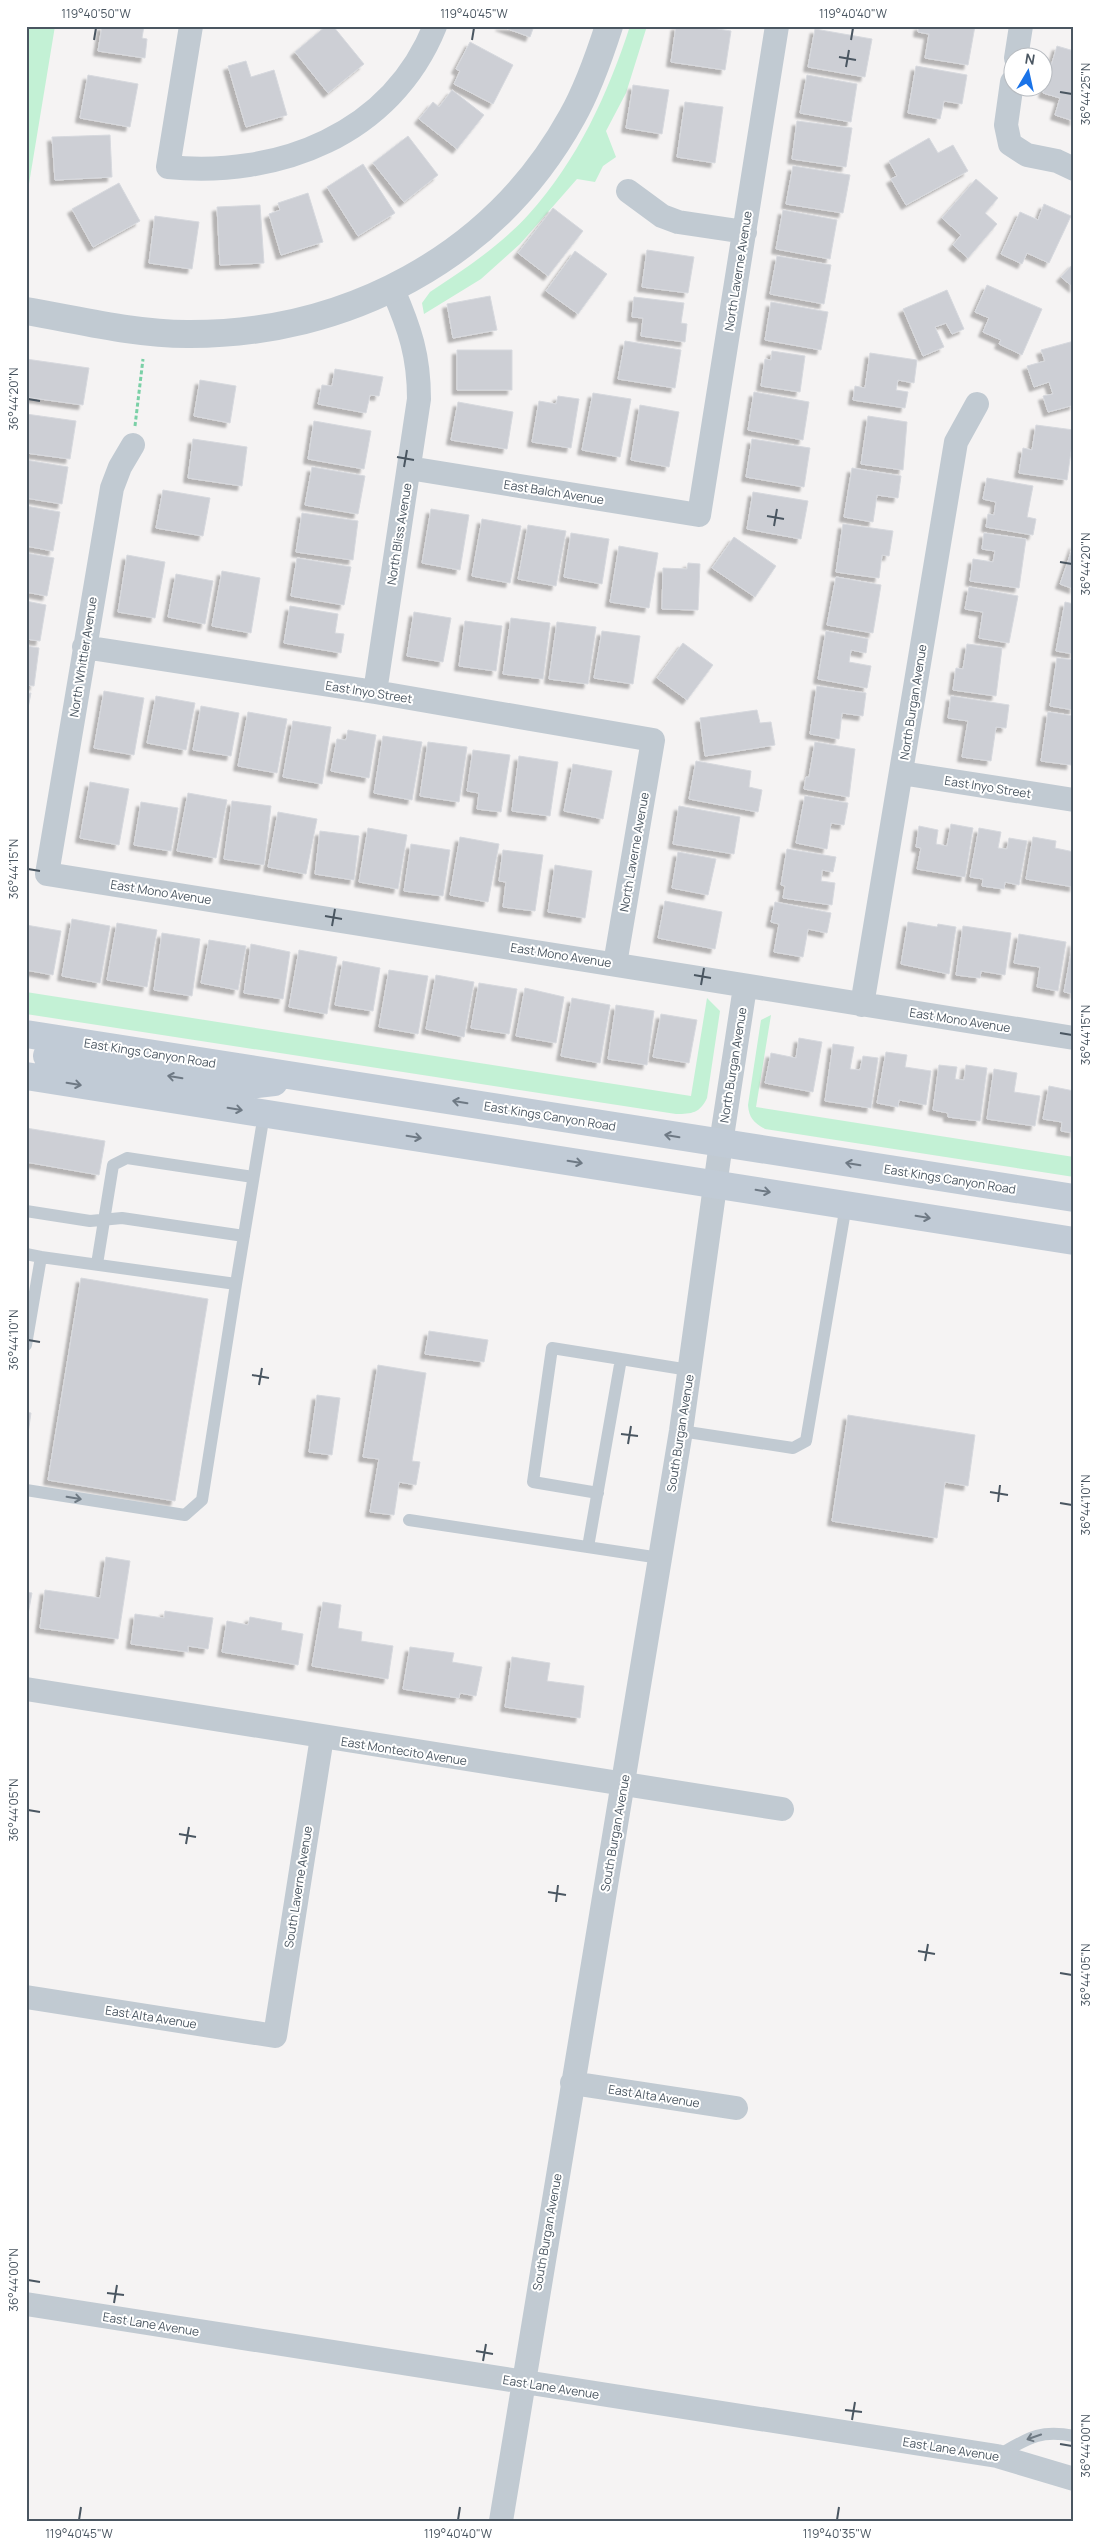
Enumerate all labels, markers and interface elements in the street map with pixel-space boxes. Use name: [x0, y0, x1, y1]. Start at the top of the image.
text: 119°40'50"W: [61, 5, 131, 22]
text: 119°40'45"W: [440, 5, 509, 22]
text: 119°40'40"W: [819, 5, 888, 22]
north arrow: [1002, 48, 1052, 98]
text: N: [1024, 48, 1037, 69]
text: 36°44'25"N: [1077, 63, 1094, 125]
street label: North Laverne Avenue: [720, 210, 756, 332]
text: 36°44'20"N: [5, 367, 22, 431]
street label: East Balch Avenue: [503, 476, 605, 508]
street label: North Bliss Avenue: [383, 482, 415, 586]
text: 36°44'20"N: [1077, 532, 1094, 596]
street label: North Whittier Avenue: [65, 596, 101, 718]
street label: North Burgan Avenue: [895, 643, 931, 761]
street label: East Inyo Street: [324, 677, 414, 707]
street label: East Inyo Street: [943, 772, 1033, 802]
street label: North Laverne Avenue: [615, 791, 653, 913]
text: 36°44'15"N: [5, 839, 22, 899]
street label: East Mono Avenue: [109, 876, 213, 908]
street label: East Mono Avenue: [509, 939, 613, 971]
street label: East Mono Avenue: [908, 1004, 1012, 1036]
text: 36°44'15"N: [1077, 1005, 1094, 1065]
street label: North Burgan Avenue: [715, 1006, 751, 1124]
street label: East Kings Canyon Road: [83, 1034, 217, 1072]
one-way arrow: [167, 1072, 183, 1082]
one-way arrow: [66, 1079, 82, 1089]
one-way arrow: [452, 1097, 468, 1107]
street label: East Kings Canyon Road: [483, 1097, 617, 1135]
one-way arrow: [227, 1104, 243, 1114]
one-way arrow: [665, 1130, 681, 1140]
one-way arrow: [406, 1133, 422, 1143]
one-way arrow: [567, 1157, 583, 1167]
one-way arrow: [845, 1158, 861, 1168]
street label: East Kings Canyon Road: [883, 1160, 1017, 1198]
one-way arrow: [755, 1187, 771, 1197]
one-way arrow: [915, 1212, 931, 1222]
text: 36°44'10"N: [5, 1310, 22, 1370]
street label: South Burgan Avenue: [662, 1373, 698, 1493]
text: 36°44'10"N: [1077, 1475, 1094, 1535]
one-way arrow: [66, 1493, 82, 1503]
street label: East Montecito Avenue: [340, 1733, 468, 1769]
street label: South Burgan Avenue: [596, 1773, 634, 1893]
text: 36°44'05"N: [5, 1778, 22, 1842]
street label: South Laverne Avenue: [280, 1825, 316, 1949]
text: 36°44'05"N: [1077, 1943, 1094, 2007]
street label: East Alta Avenue: [104, 2001, 198, 2033]
street label: East Alta Avenue: [607, 2080, 701, 2112]
street label: South Burgan Avenue: [528, 2172, 566, 2292]
text: 36°44'00"N: [5, 2248, 22, 2312]
street label: East Lane Avenue: [102, 2308, 200, 2340]
street label: East Lane Avenue: [502, 2371, 600, 2403]
text: 36°44'00"N: [1077, 2414, 1094, 2478]
street label: East Lane Avenue: [902, 2433, 1000, 2465]
one-way arrow: [1026, 2433, 1042, 2442]
text: 119°40'45"W: [45, 2525, 114, 2542]
text: 119°40'40"W: [424, 2525, 493, 2542]
text: 119°40'35"W: [803, 2525, 872, 2542]

